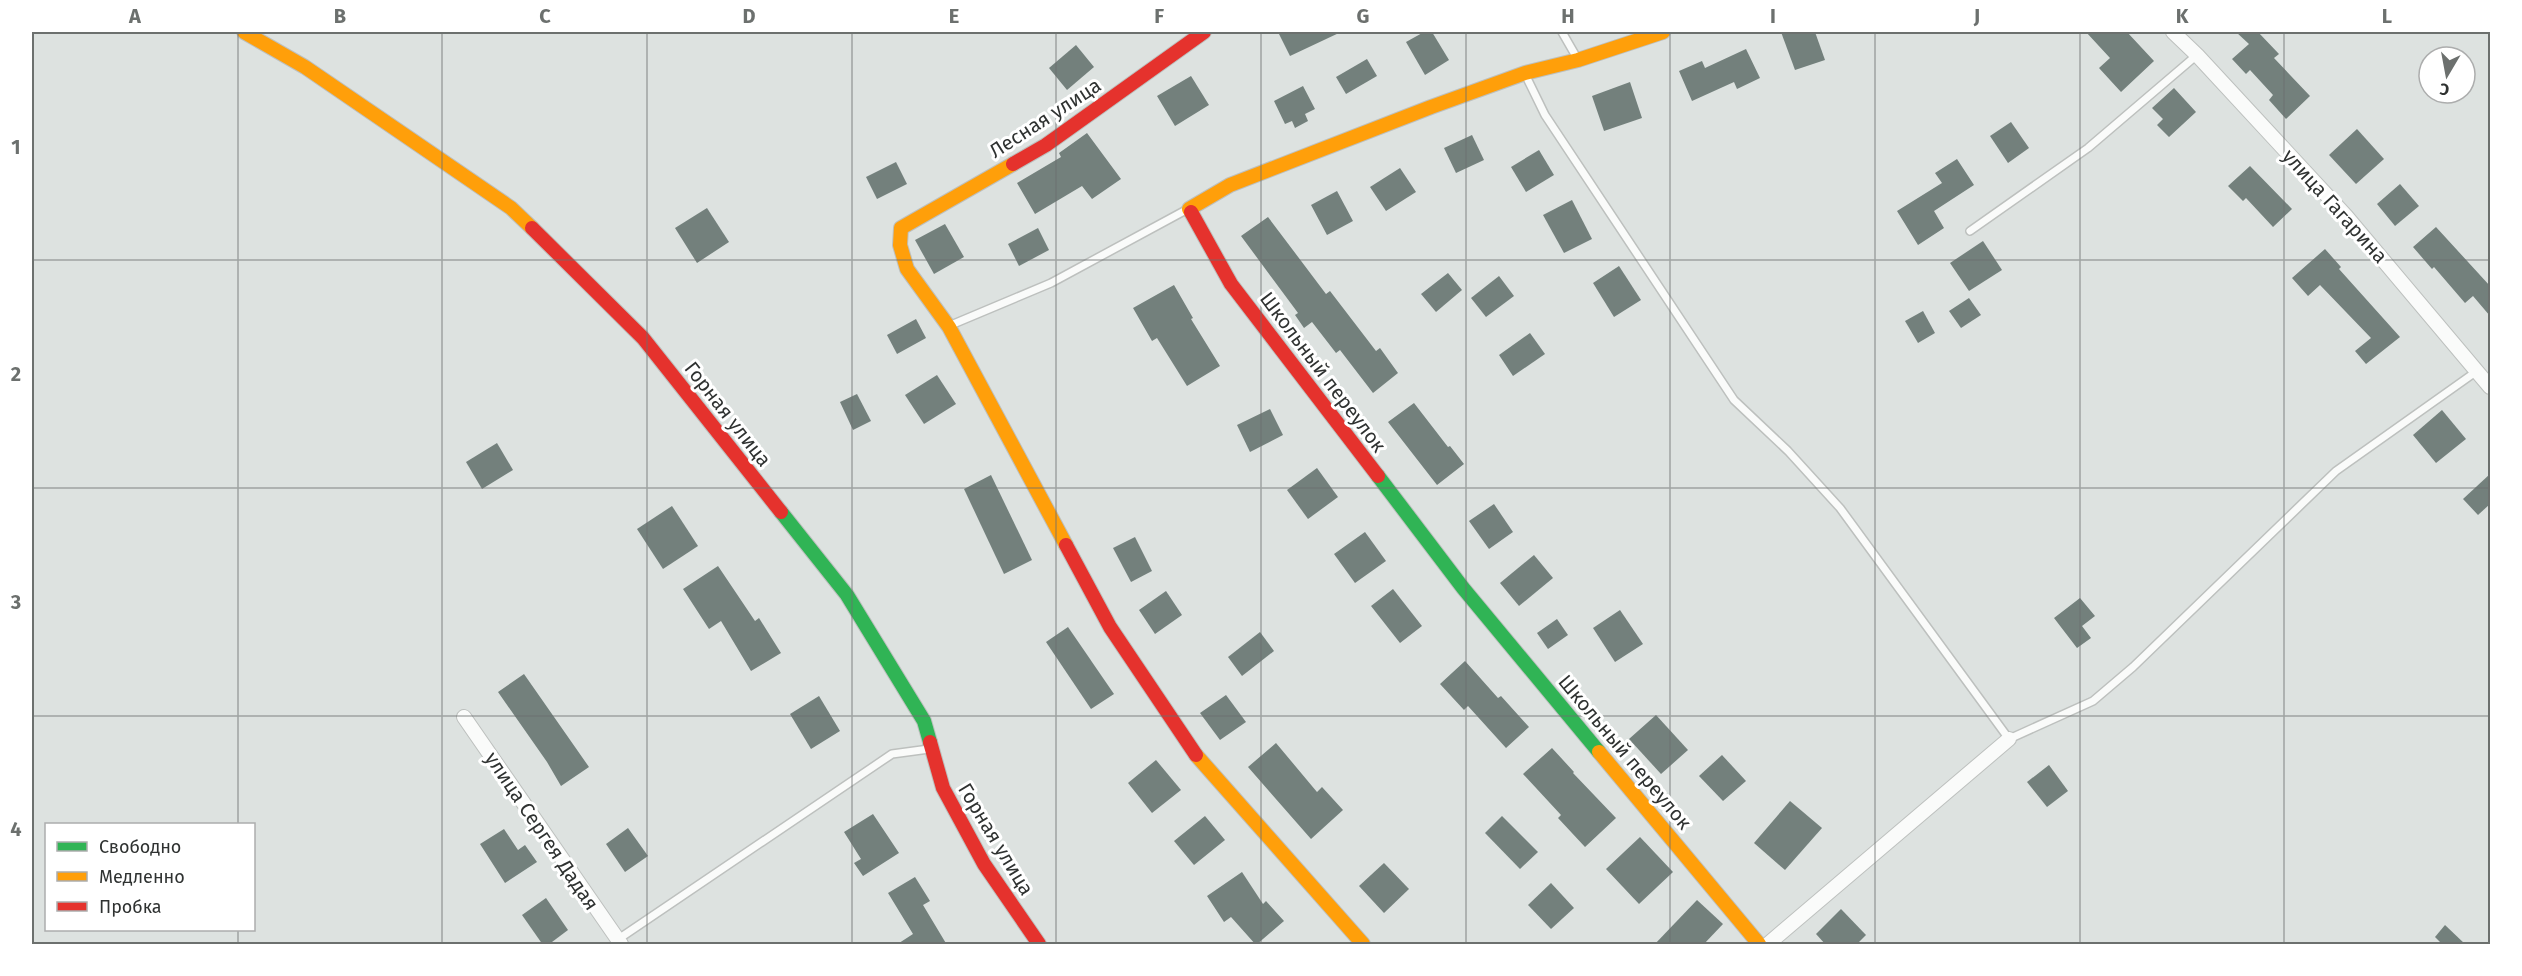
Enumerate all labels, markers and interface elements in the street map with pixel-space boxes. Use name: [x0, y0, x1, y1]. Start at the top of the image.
text: A: [128, 4, 142, 28]
text: B: [334, 4, 346, 28]
text: C: [539, 4, 551, 28]
text: D: [742, 4, 756, 28]
text: E: [949, 4, 959, 28]
text: F: [1154, 4, 1164, 28]
text: G: [1357, 4, 1369, 28]
text: H: [1561, 4, 1575, 28]
text: I: [1770, 4, 1776, 28]
text: J: [1973, 4, 1980, 28]
text: K: [2176, 4, 2189, 28]
text: L: [2382, 4, 2392, 28]
north arrow: [2417, 45, 2477, 105]
street label: Лесная улица: [985, 73, 1105, 163]
text: С: [2438, 79, 2451, 99]
text: 1: [11, 135, 21, 159]
street label: улица Гагарина: [2277, 144, 2393, 268]
street label: Школьный переулок: [1255, 287, 1391, 457]
street label: Горная улица: [680, 357, 776, 471]
text: 2: [11, 362, 21, 386]
text: 3: [10, 590, 21, 614]
street label: Школьный переулок: [1553, 670, 1697, 835]
street label: улица Сергея Дадая: [480, 747, 604, 915]
street label: Горная улица: [953, 779, 1039, 899]
text: 4: [10, 817, 22, 841]
legend: [45, 823, 255, 931]
text: Свободно: [99, 836, 181, 858]
text: Медленно: [99, 866, 185, 888]
text: Пробка: [99, 896, 162, 918]

